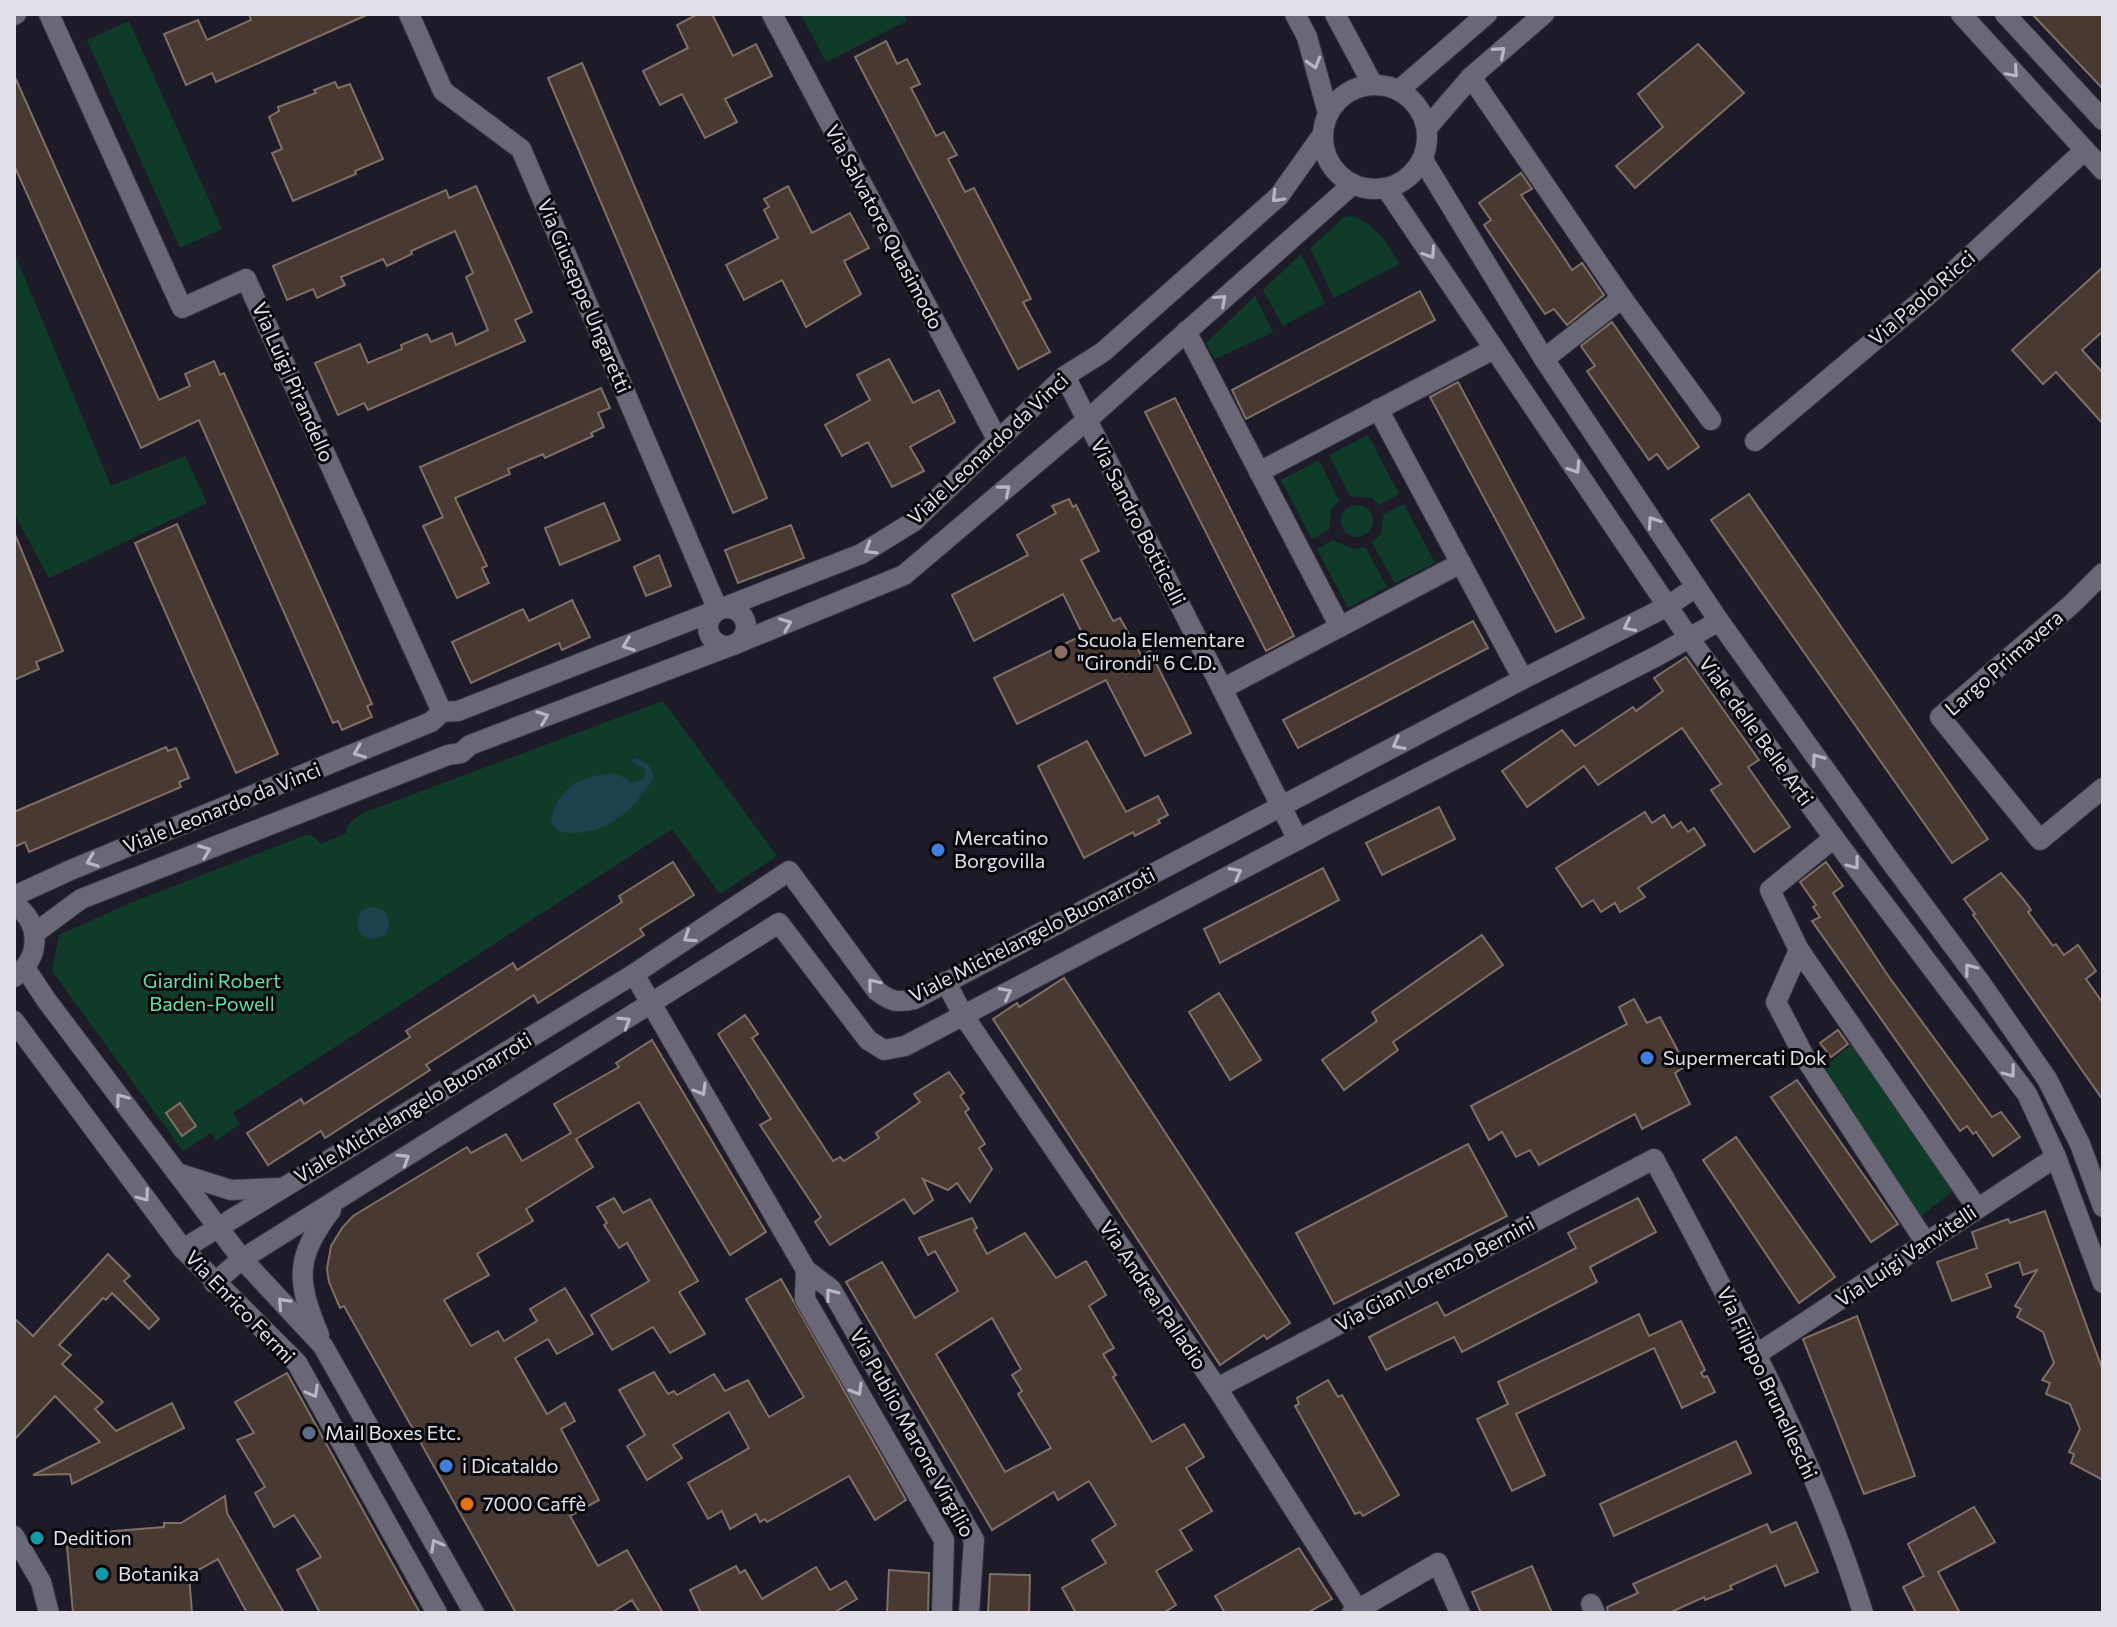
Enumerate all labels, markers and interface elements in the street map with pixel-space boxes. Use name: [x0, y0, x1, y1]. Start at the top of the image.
one-way arrow: [1491, 47, 1506, 62]
one-way arrow: [1305, 55, 1321, 69]
one-way arrow: [2004, 62, 2018, 77]
street label: Via Salvatore Quasimodo: [821, 120, 949, 333]
one-way arrow: [1272, 188, 1286, 202]
street label: Via Giuseppe Ungaretti: [533, 195, 637, 396]
one-way arrow: [1420, 244, 1435, 258]
street label: Via Paolo Ricci: [1863, 245, 1979, 350]
one-way arrow: [1212, 295, 1227, 309]
street label: Via Luigi Pirandello: [248, 298, 340, 465]
street label: Viale Leonardo da Vinci: [902, 368, 1073, 529]
street label: Via Sandro Botticelli: [1086, 434, 1191, 609]
one-way arrow: [1565, 460, 1580, 474]
one-way arrow: [996, 485, 1010, 500]
one-way arrow: [1648, 516, 1663, 530]
one-way arrow: [864, 539, 878, 554]
street label: Largo Primavera: [1939, 605, 2067, 720]
one-way arrow: [1623, 616, 1638, 631]
one-way arrow: [778, 617, 792, 634]
place label: Scuola Elementare "Girondi" 6 C.D.: [1077, 627, 1245, 674]
one-way arrow: [622, 635, 636, 652]
marker: Scuola Elementare "Girondi" 6 C.D.: [1052, 643, 1070, 661]
street label: Viale delle Belle Arti: [1695, 651, 1819, 810]
one-way arrow: [535, 710, 549, 726]
one-way arrow: [1391, 735, 1406, 750]
one-way arrow: [353, 742, 367, 758]
one-way arrow: [1812, 753, 1827, 768]
street label: Viale Leonardo da Vinci: [119, 756, 324, 858]
place label: Mercatino Borgovilla: [954, 825, 1048, 872]
marker: Mercatino Borgovilla: [929, 841, 947, 859]
one-way arrow: [197, 844, 211, 861]
one-way arrow: [86, 851, 100, 868]
one-way arrow: [1844, 855, 1858, 870]
street label: Viale Michelangelo Buonarroti: [905, 862, 1159, 1007]
one-way arrow: [1228, 867, 1243, 882]
one-way arrow: [683, 927, 698, 942]
one-way arrow: [1966, 963, 1980, 978]
park label: Giardini Robert Baden-Powell: [143, 968, 281, 1015]
one-way arrow: [868, 978, 882, 993]
one-way arrow: [997, 987, 1012, 1003]
one-way arrow: [616, 1016, 631, 1031]
street label: Viale Michelangelo Buonarroti: [289, 1027, 536, 1188]
place label: Supermercati Dok: [1663, 1045, 1827, 1069]
marker: Supermercati Dok: [1638, 1049, 1656, 1067]
one-way arrow: [2000, 1063, 2014, 1078]
one-way arrow: [691, 1081, 707, 1096]
one-way arrow: [116, 1094, 130, 1108]
one-way arrow: [395, 1153, 410, 1168]
one-way arrow: [134, 1188, 148, 1202]
street label: Via Luigi Vanvitelli: [1831, 1199, 1980, 1311]
street label: Via Gian Lorenzo Bernini: [1331, 1210, 1538, 1336]
street label: Via Andrea Palladio: [1095, 1215, 1213, 1374]
street label: Via Enrico Fermi: [181, 1245, 301, 1368]
street label: Via Filippo Brunelleschi: [1713, 1282, 1823, 1483]
one-way arrow: [827, 1288, 841, 1303]
one-way arrow: [278, 1297, 292, 1312]
street label: Via Publio Marone Virgilio: [846, 1324, 980, 1541]
one-way arrow: [847, 1381, 863, 1396]
one-way arrow: [303, 1383, 319, 1398]
place label: Mail Boxes Etc.: [325, 1420, 461, 1444]
marker: Mail Boxes Etc.: [300, 1424, 318, 1442]
place label: i Dicataldo: [462, 1453, 558, 1477]
marker: i Dicataldo: [437, 1457, 455, 1475]
place label: 7000 Caffè: [483, 1491, 586, 1515]
marker: 7000 Caffè: [458, 1495, 476, 1513]
place label: Dedition: [53, 1525, 132, 1549]
marker: Dedition: [28, 1529, 46, 1547]
one-way arrow: [430, 1539, 446, 1554]
place label: Botanika: [118, 1561, 199, 1585]
marker: Botanika: [93, 1565, 111, 1583]

